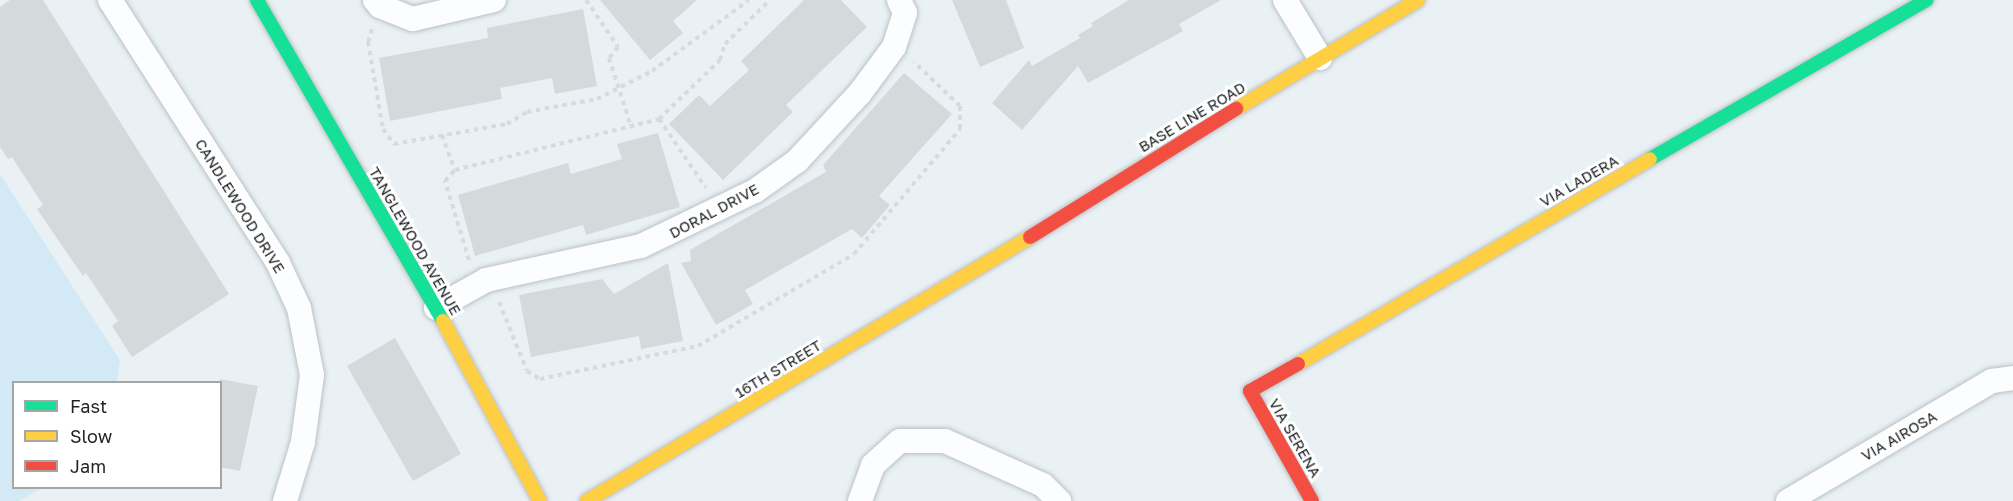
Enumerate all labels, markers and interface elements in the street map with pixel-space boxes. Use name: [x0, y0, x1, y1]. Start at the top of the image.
street label: BASE LINE ROAD: [1135, 78, 1249, 156]
street label: CANDLEWOOD DRIVE: [191, 136, 289, 276]
street label: VIA LADERA: [1537, 151, 1621, 211]
street label: TANGLEWOOD AVENUE: [365, 164, 465, 318]
street label: DORAL DRIVE: [666, 180, 762, 242]
street label: 16TH STREET: [732, 336, 824, 402]
legend: [12, 381, 222, 489]
text: Fast: [70, 395, 107, 417]
street label: VIA SERENA: [1265, 395, 1325, 481]
street label: VIA AIROSA: [1858, 407, 1940, 465]
text: Slow: [70, 425, 112, 447]
text: Jam: [70, 455, 106, 477]

